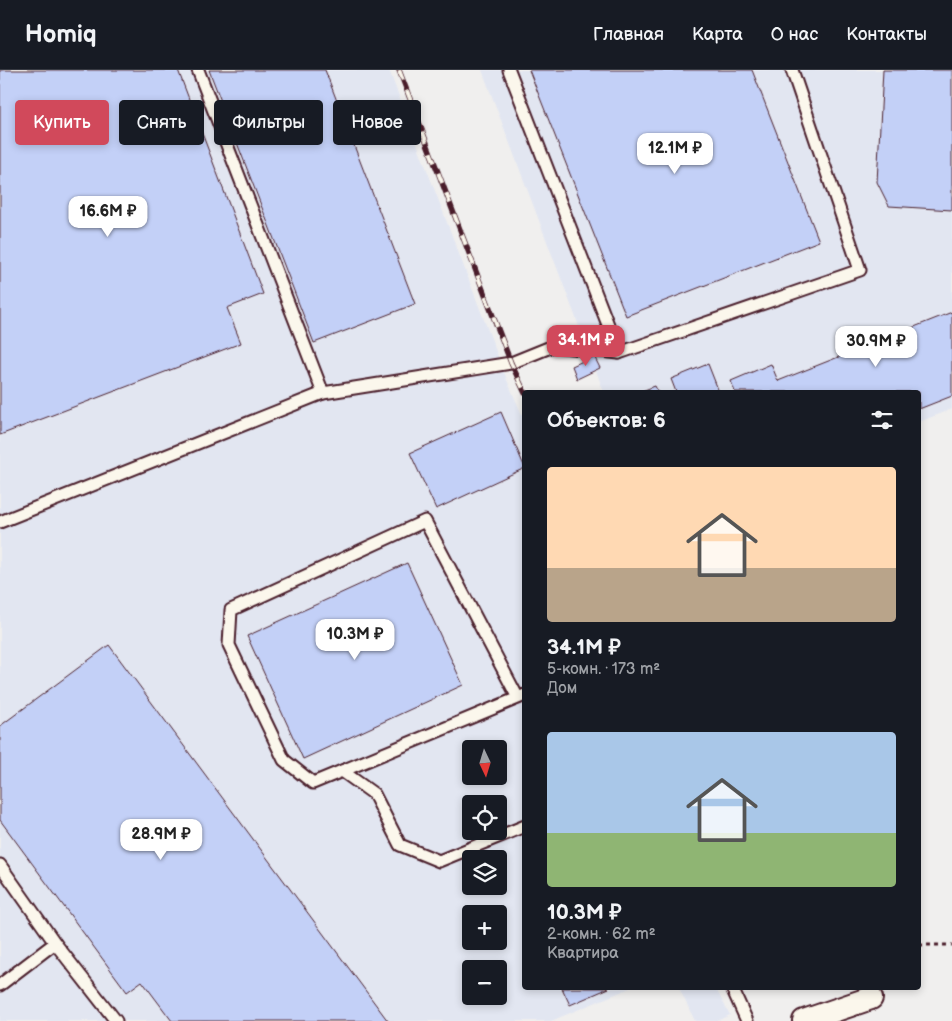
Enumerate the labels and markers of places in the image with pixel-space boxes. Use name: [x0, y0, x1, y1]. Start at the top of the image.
pin: 12.1M ₽: [629, 132, 721, 175]
pin: 16.6M ₽: [62, 196, 154, 238]
pin: 34.1M ₽: [540, 324, 632, 367]
pin: 30.9M ₽: [830, 326, 922, 368]
pin: 10.3M ₽: [309, 618, 401, 661]
pin: 28.9M ₽: [115, 818, 207, 861]

